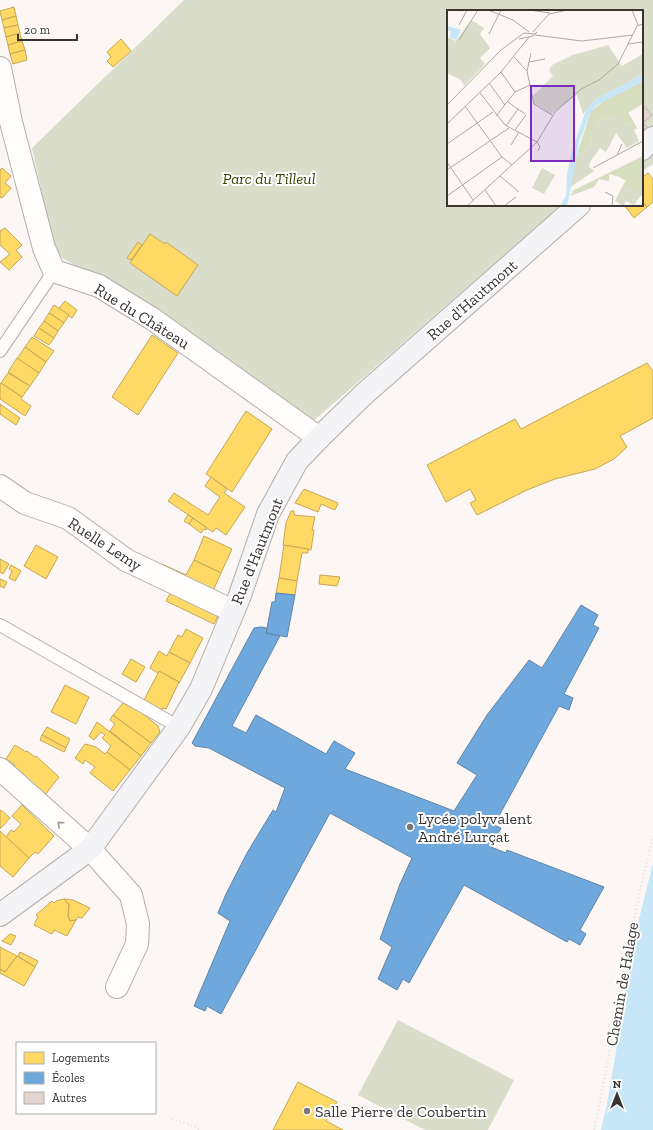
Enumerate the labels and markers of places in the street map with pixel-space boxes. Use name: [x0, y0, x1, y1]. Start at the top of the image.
place label: Lycée polyvalent André Lurçat: [418, 809, 532, 846]
marker: Lycée polyvalent André Lurçat: [405, 822, 415, 832]
place label: Salle Pierre de Coubertin: [315, 1102, 487, 1121]
marker: Salle Pierre de Coubertin: [302, 1106, 312, 1116]

